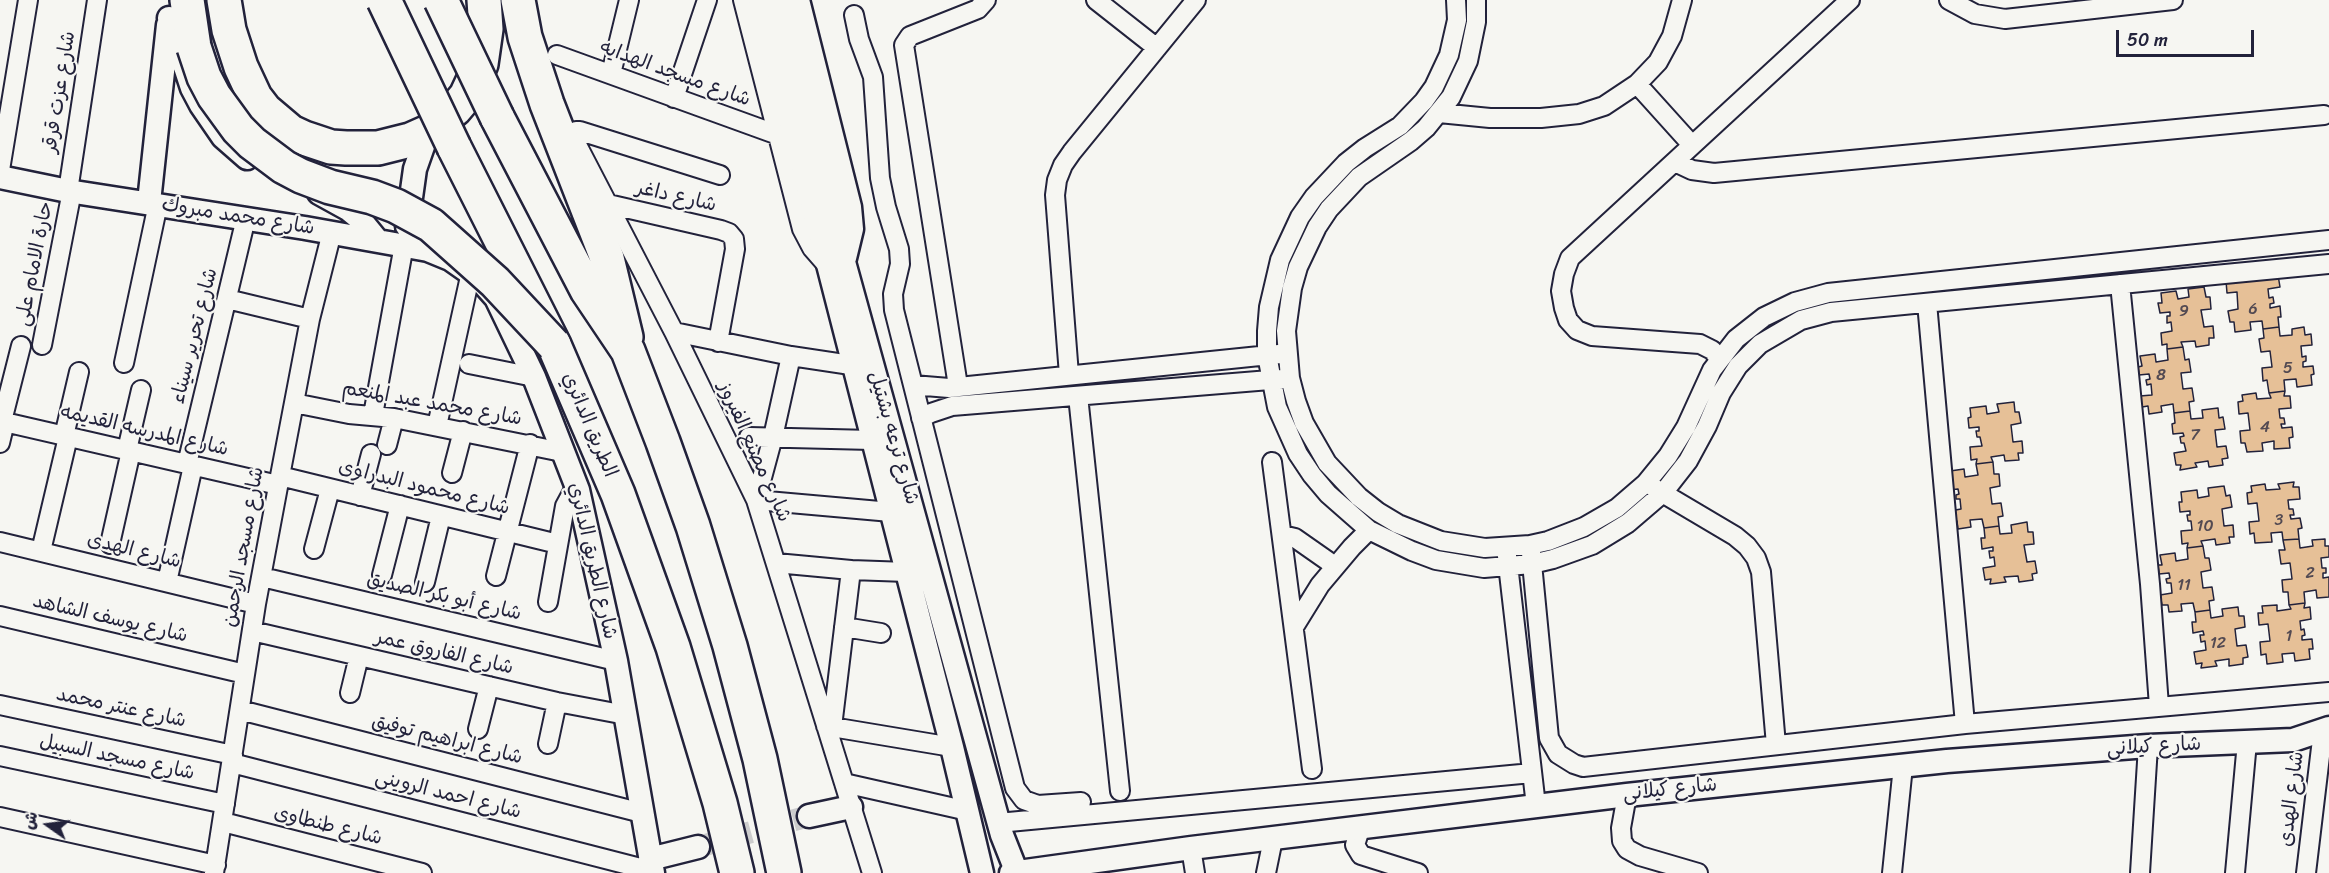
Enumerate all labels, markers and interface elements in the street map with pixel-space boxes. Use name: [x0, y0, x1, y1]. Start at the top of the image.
scale bar: [2119, 18, 2257, 56]
text: 50 m: [2127, 24, 2168, 56]
street label: شارع عزت قرقر: [39, 30, 81, 154]
street label: شارع مسجد الهدايه: [596, 36, 754, 112]
street label: شارع داغر: [633, 176, 719, 218]
street label: شارع محمد مبروك: [160, 193, 316, 241]
street label: حارة الامام على: [11, 200, 59, 328]
street label: شارع تحرير سيناء: [167, 266, 223, 406]
house number: 6: [2248, 300, 2258, 320]
house number: 9: [2179, 302, 2189, 322]
house number: 5: [2283, 359, 2293, 379]
house number: 8: [2156, 366, 2166, 386]
street label: شارع ترعه بشتيل: [862, 368, 924, 508]
street label: الطريق الدائري: [556, 369, 622, 481]
street label: شارع محمد عبد المنعم: [340, 376, 524, 432]
street label: شارع مصنع الفيروز: [712, 378, 796, 526]
street label: شارع المدرسه القديمه: [57, 400, 231, 462]
house number: 4: [2260, 418, 2270, 438]
house number: 7: [2190, 426, 2200, 446]
street label: شارع محمود البدراوى: [336, 455, 512, 521]
street label: شارع مسجد الرحمن: [218, 465, 270, 629]
street label: شارع الطريق الدائري: [562, 480, 622, 642]
house number: 3: [2275, 511, 2283, 531]
house number: 10: [2197, 517, 2213, 537]
street label: شارع الهدى: [85, 528, 183, 574]
house number: 2: [2305, 564, 2315, 584]
street label: شارع أبو بكر الصديق: [364, 568, 524, 626]
house number: 11: [2177, 576, 2191, 596]
street label: شارع يوسف الشاهد: [30, 589, 190, 649]
street label: شارع الفاروق عمر: [372, 625, 516, 681]
house number: 1: [2286, 627, 2292, 647]
house number: 12: [2210, 634, 2226, 654]
street label: شارع عنتر محمد: [54, 683, 188, 733]
street label: شارع ابراهيم توفيق: [369, 710, 525, 770]
street label: شارع مسجد السبيل: [37, 730, 197, 786]
street label: شارع كيلانى: [2106, 733, 2202, 761]
street label: شارع الهدى: [2274, 750, 2310, 848]
street label: شارع احمد الروينى: [372, 765, 524, 825]
street label: شارع كيلانى: [1622, 773, 1718, 807]
north arrow: [18, 795, 78, 855]
street label: شارع طنطاوى: [271, 801, 385, 851]
text: ش: [14, 808, 46, 833]

